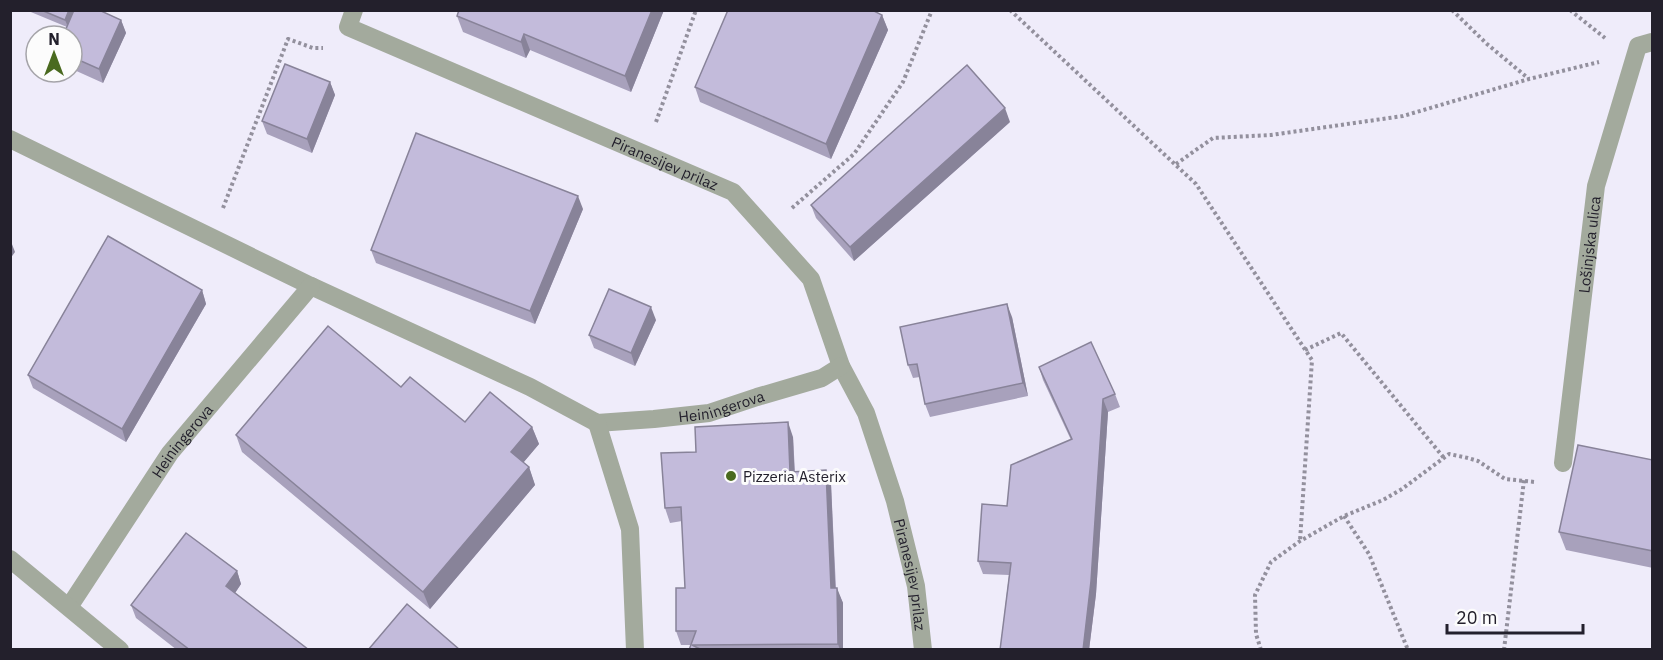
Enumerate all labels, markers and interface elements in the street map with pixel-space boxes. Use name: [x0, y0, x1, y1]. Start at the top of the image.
north arrow: [24, 24, 84, 84]
text: N: [48, 29, 60, 49]
street label: Piranesijev prilaz: [609, 132, 721, 194]
street label: Lošinjska ulica: [1574, 195, 1604, 294]
street label: Heiningerova: [677, 386, 766, 426]
street label: Heiningerova: [147, 400, 217, 481]
place label: Pizzeria Asterix: [743, 467, 846, 486]
marker: Pizzeria Asterix: [724, 469, 738, 483]
street label: Piranesijev prilaz: [890, 516, 930, 632]
scale bar: [1447, 597, 1584, 635]
text: 20 m: [1456, 606, 1498, 629]

